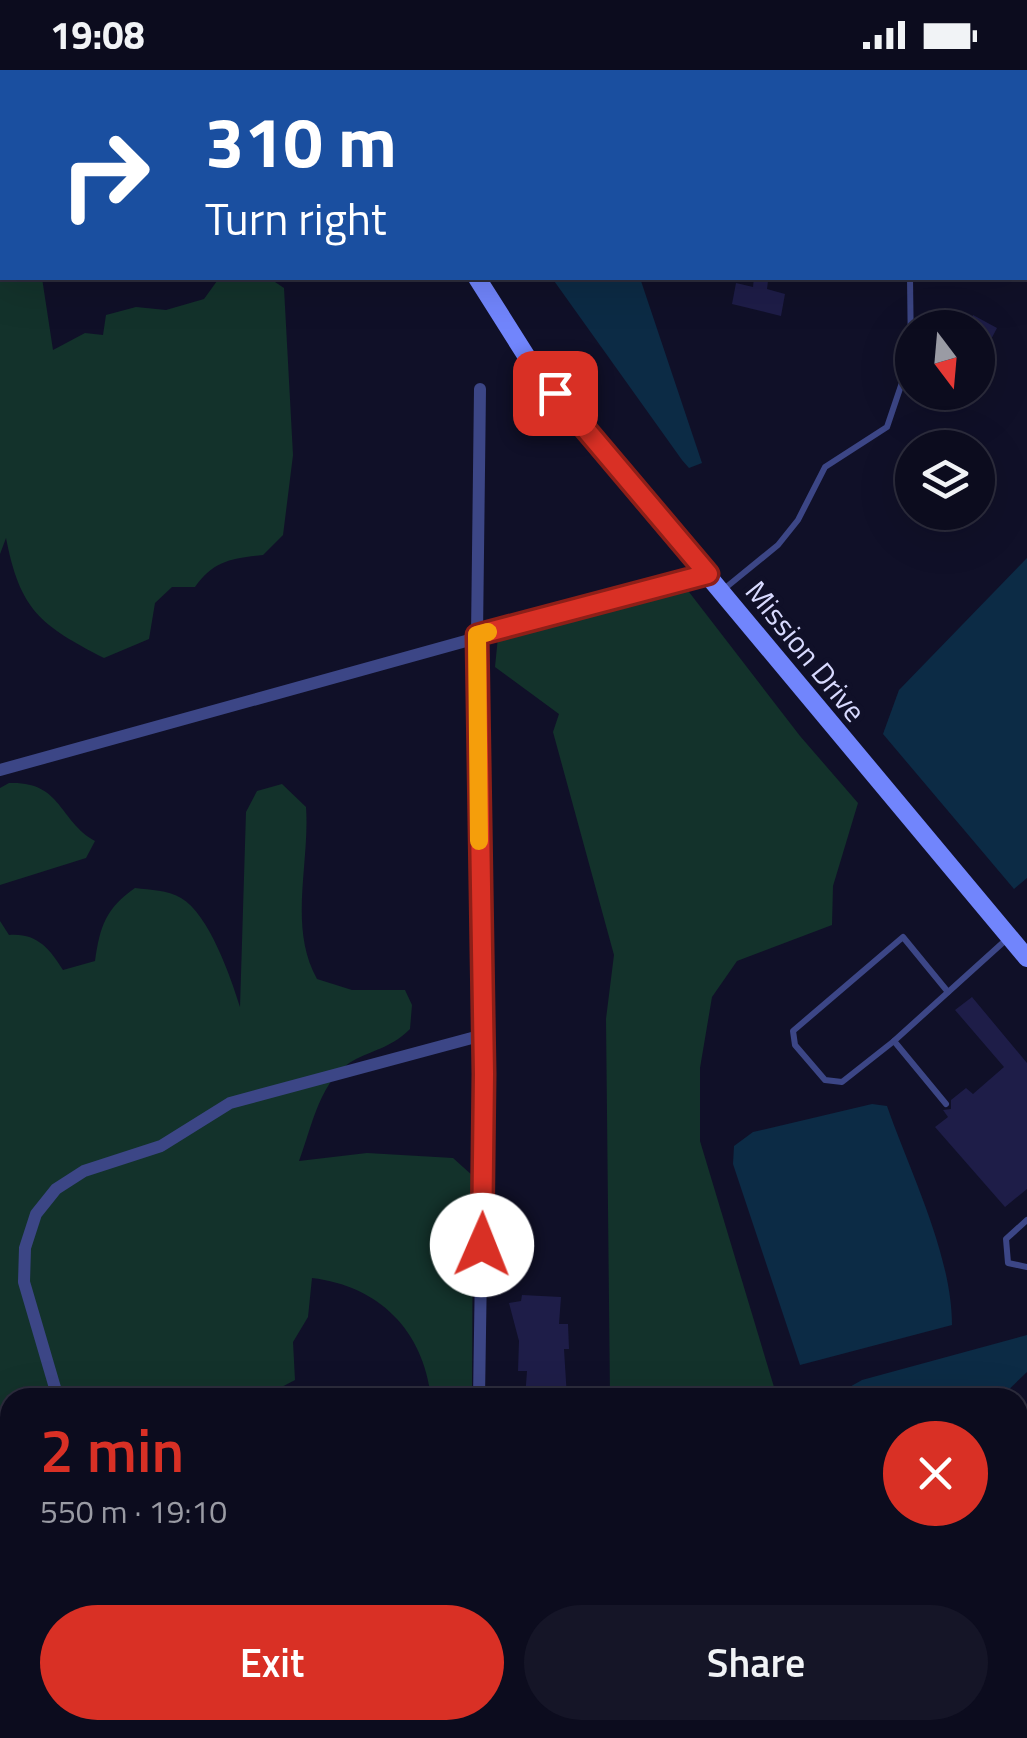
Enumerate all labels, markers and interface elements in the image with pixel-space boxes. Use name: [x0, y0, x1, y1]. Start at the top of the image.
text: 19:08: [50, 6, 145, 64]
text: 310 m: [205, 88, 397, 194]
icon: right: [40, 110, 170, 240]
text: Turn right: [205, 184, 387, 252]
north arrow: [895, 310, 995, 410]
map controls: [895, 310, 995, 530]
pin: [513, 351, 598, 436]
icon: arrive: [528, 366, 583, 421]
button: layers: [895, 430, 995, 530]
street label: Mission Drive: [735, 570, 877, 732]
position arrow: [430, 1193, 534, 1297]
text: 2 min: [40, 1404, 184, 1495]
button: close: [883, 1421, 988, 1526]
text: 550 m · 19:10: [40, 1487, 227, 1535]
button: Exit: [40, 1605, 504, 1720]
button: Share: [524, 1605, 988, 1720]

